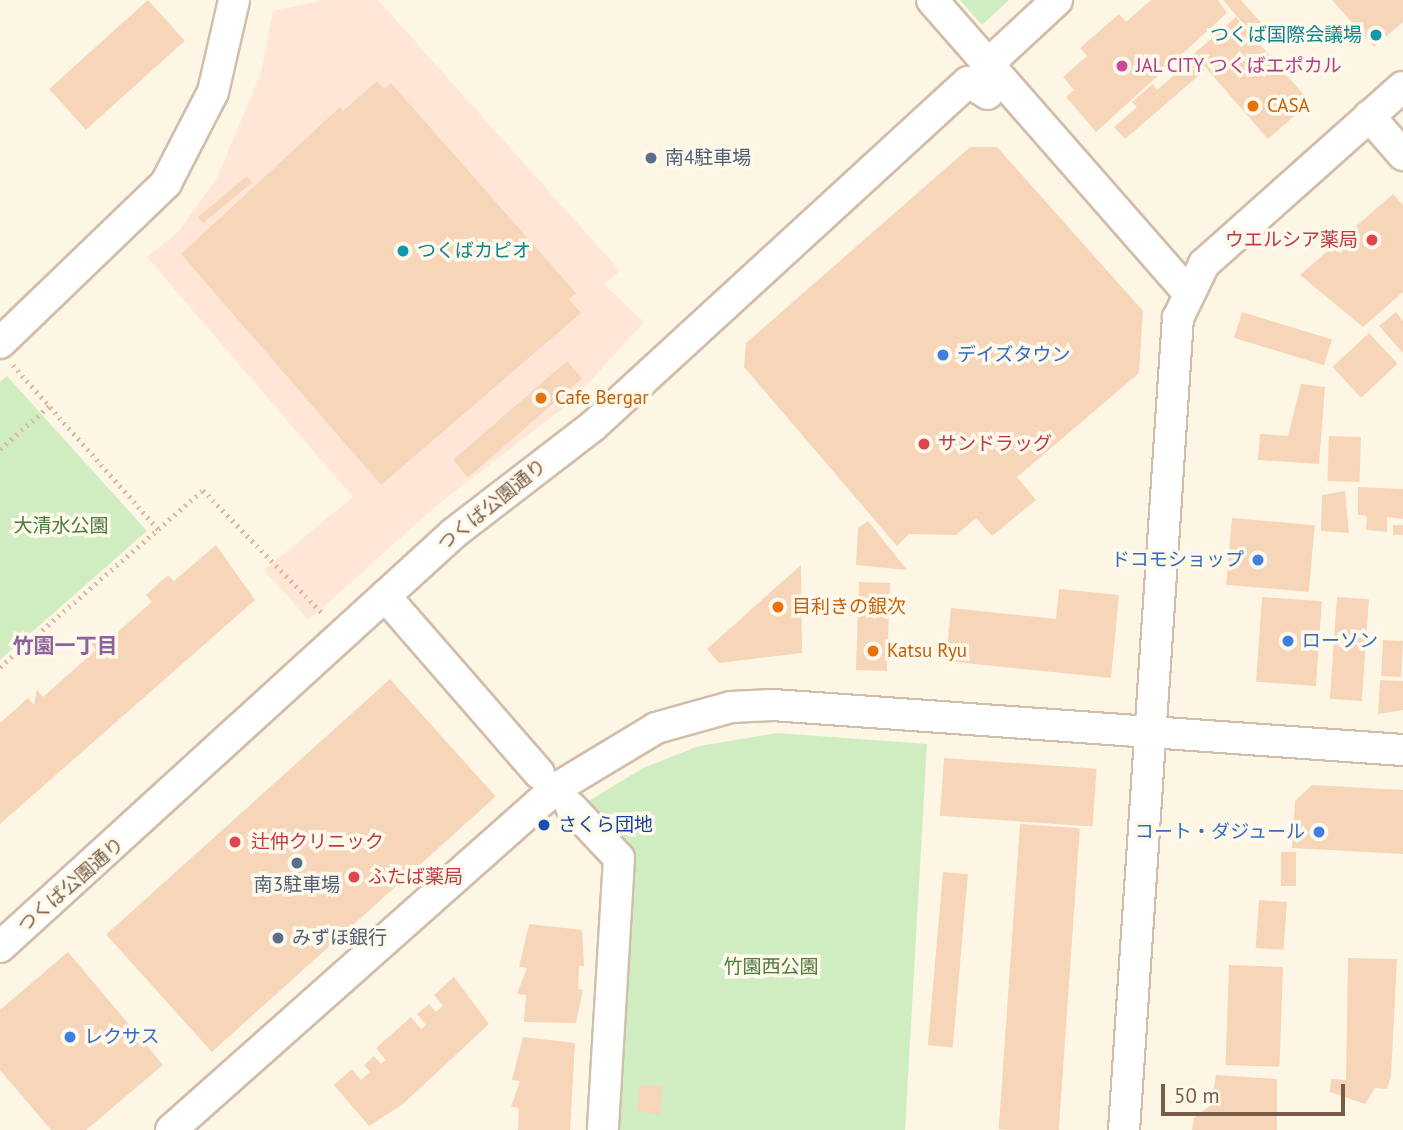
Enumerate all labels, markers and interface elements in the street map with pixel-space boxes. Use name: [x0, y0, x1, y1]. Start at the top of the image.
place label: つくば国際会議場: [1210, 24, 1362, 46]
marker: つくば国際会議場: [1368, 27, 1384, 43]
place label: JAL CITY つくばエポカル: [1136, 55, 1343, 77]
marker: JAL CITY つくばエポカル: [1114, 58, 1130, 74]
place label: CASA: [1267, 95, 1310, 117]
marker: CASA: [1245, 98, 1261, 114]
place label: 南4駐車場: [665, 147, 751, 169]
marker: 南4駐車場: [643, 150, 659, 166]
place label: ウエルシア薬局: [1225, 229, 1358, 251]
marker: ウエルシア薬局: [1364, 232, 1380, 248]
place label: つくばカピオ: [417, 240, 531, 262]
marker: つくばカピオ: [395, 243, 411, 259]
place label: デイズタウン: [957, 344, 1071, 366]
marker: デイズタウン: [935, 347, 951, 363]
place label: Cafe Bergar: [555, 387, 649, 409]
marker: Cafe Bergar: [533, 390, 549, 406]
place label: サンドラッグ: [938, 433, 1052, 455]
marker: サンドラッグ: [916, 436, 932, 452]
street label: つくば公園通り: [433, 454, 551, 556]
park label: 大清水公園: [14, 515, 108, 537]
place label: ドコモショップ: [1111, 549, 1244, 571]
marker: ドコモショップ: [1250, 552, 1266, 568]
place label: 目利きの銀次: [792, 596, 906, 618]
marker: 目利きの銀次: [770, 599, 786, 615]
place label: ローソン: [1302, 630, 1378, 652]
district label: 竹園一丁目: [13, 633, 117, 659]
marker: ローソン: [1280, 633, 1296, 649]
place label: Katsu Ryu: [887, 640, 967, 662]
marker: Katsu Ryu: [865, 643, 881, 659]
place label: さくら団地: [558, 814, 653, 836]
marker: さくら団地: [536, 817, 552, 833]
place label: コート・ダジュール: [1134, 821, 1305, 843]
marker: コート・ダジュール: [1311, 824, 1327, 840]
place label: 辻仲クリニック: [251, 831, 384, 853]
marker: 辻仲クリニック: [225, 832, 245, 852]
street label: つくば公園通り: [13, 833, 129, 937]
marker: 南3駐車場: [289, 855, 305, 871]
place label: ふたば薬局: [368, 866, 463, 888]
marker: ふたば薬局: [346, 869, 362, 885]
place label: 南3駐車場: [254, 874, 340, 896]
place label: みずほ銀行: [292, 927, 387, 949]
marker: みずほ銀行: [270, 930, 286, 946]
park label: 竹園西公園: [724, 956, 818, 978]
place label: レクサス: [84, 1026, 160, 1048]
marker: レクサス: [62, 1029, 78, 1045]
scale bar: [1165, 1070, 1349, 1114]
text: 50 m: [1174, 1082, 1220, 1109]

